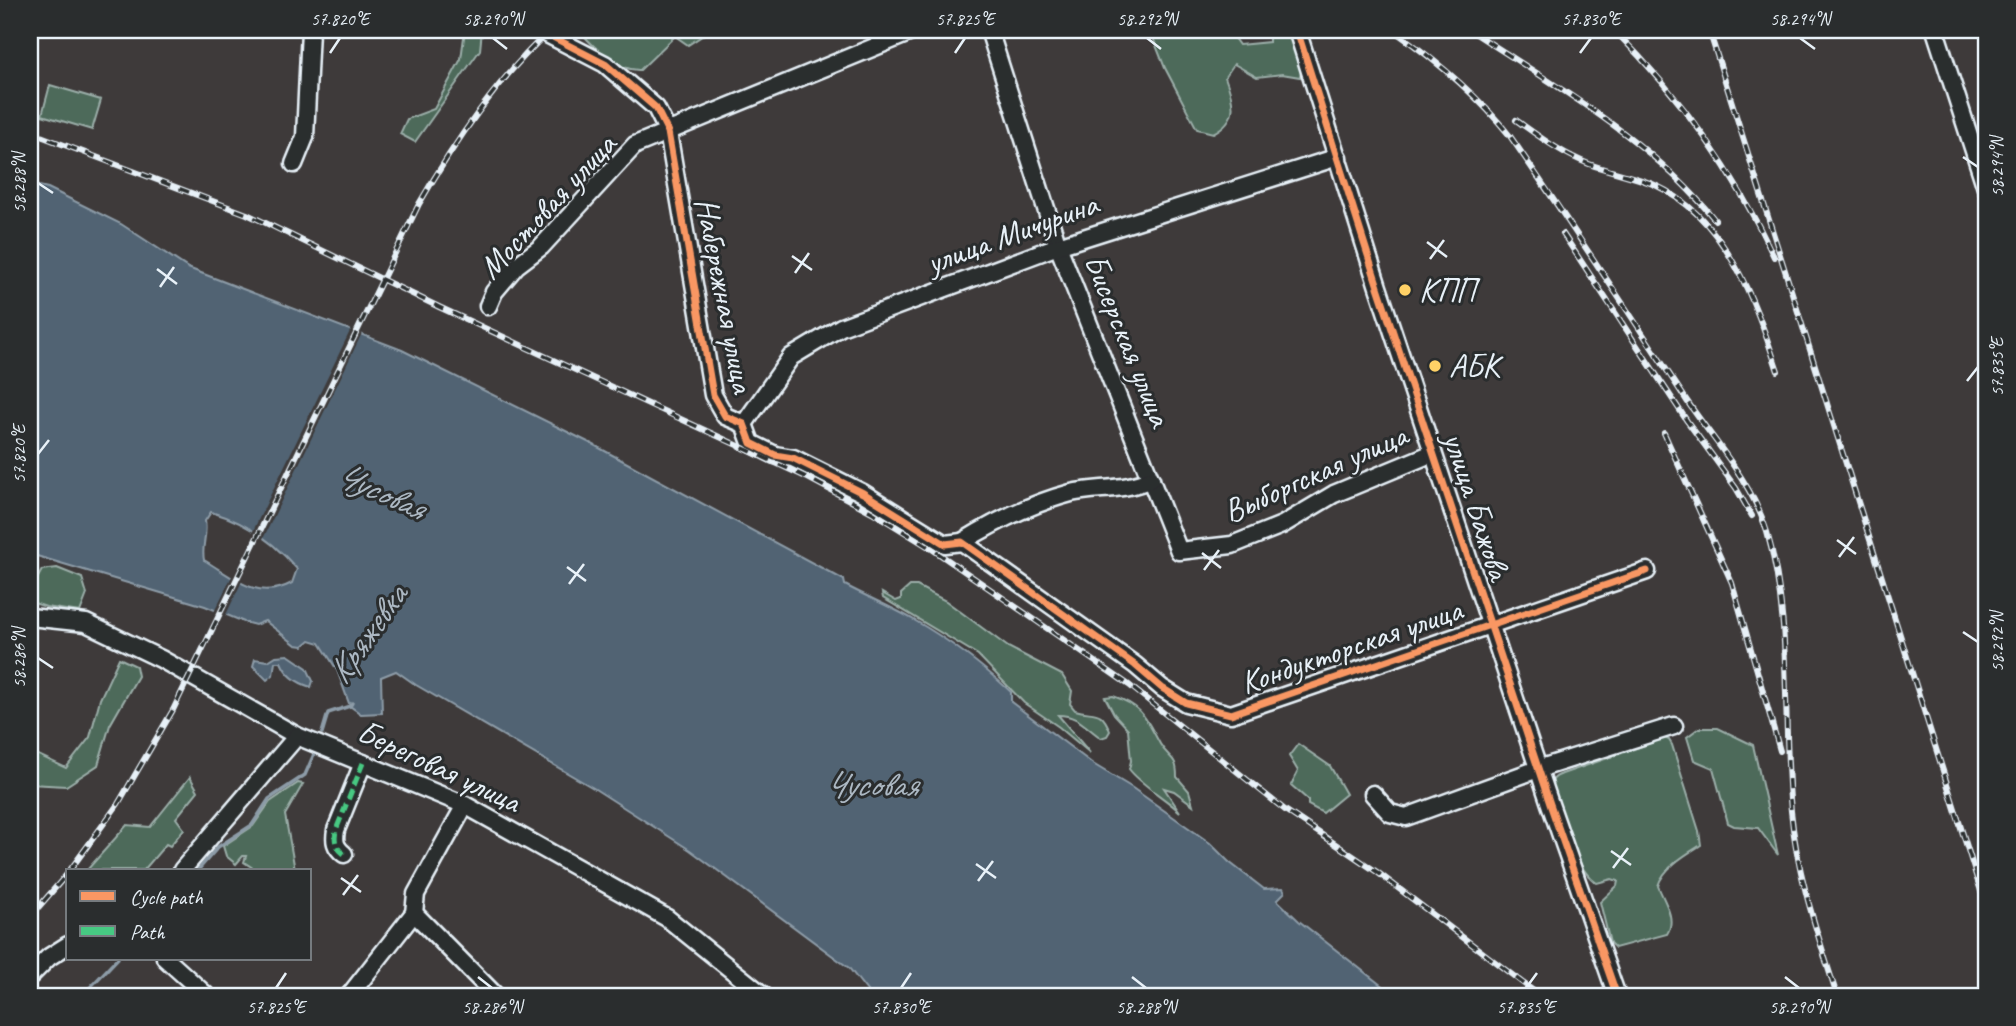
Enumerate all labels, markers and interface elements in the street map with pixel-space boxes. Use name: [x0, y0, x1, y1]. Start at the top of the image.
text: 57.820°E: [311, 8, 372, 30]
text: 58.290°N: [463, 8, 526, 30]
text: 57.825°E: [936, 8, 997, 30]
text: 58.292°N: [1117, 8, 1180, 30]
text: 57.830°E: [1562, 8, 1623, 30]
text: 58.294°N: [1770, 8, 1833, 30]
street label: Мостовая улица: [469, 122, 627, 288]
text: 58.294°N: [1986, 134, 2008, 197]
text: 58.288°N: [8, 150, 30, 213]
street label: улица Мичурина: [919, 182, 1106, 284]
street label: Набережная улица: [685, 194, 765, 398]
street label: Бисерская улица: [1074, 248, 1183, 435]
place label: КПП: [1419, 269, 1481, 311]
marker: КПП: [1397, 282, 1413, 298]
text: 57.835°E: [1986, 335, 2008, 396]
place label: АБК: [1449, 345, 1504, 387]
marker: АБК: [1427, 358, 1443, 374]
street label: Выборгская улица: [1216, 413, 1416, 532]
text: 57.820°E: [8, 422, 30, 483]
street label: улица Бажова: [1433, 425, 1521, 587]
water label: Чусовая: [330, 452, 436, 532]
water label: Кряжевка: [317, 573, 419, 692]
street label: Кондукторская улица: [1235, 588, 1469, 704]
text: 58.292°N: [1986, 609, 2008, 672]
text: 58.286°N: [8, 625, 30, 688]
street label: Береговая улица: [351, 710, 529, 823]
water label: Чусовая: [825, 762, 921, 807]
legend: [66, 869, 312, 960]
text: Cycle path: [130, 884, 203, 910]
text: Path: [130, 919, 166, 945]
text: 57.825°E: [247, 996, 308, 1018]
text: 58.286°N: [462, 996, 525, 1018]
text: 57.830°E: [872, 996, 933, 1018]
text: 58.288°N: [1116, 996, 1179, 1018]
text: 57.835°E: [1497, 996, 1558, 1018]
text: 58.290°N: [1769, 996, 1832, 1018]

